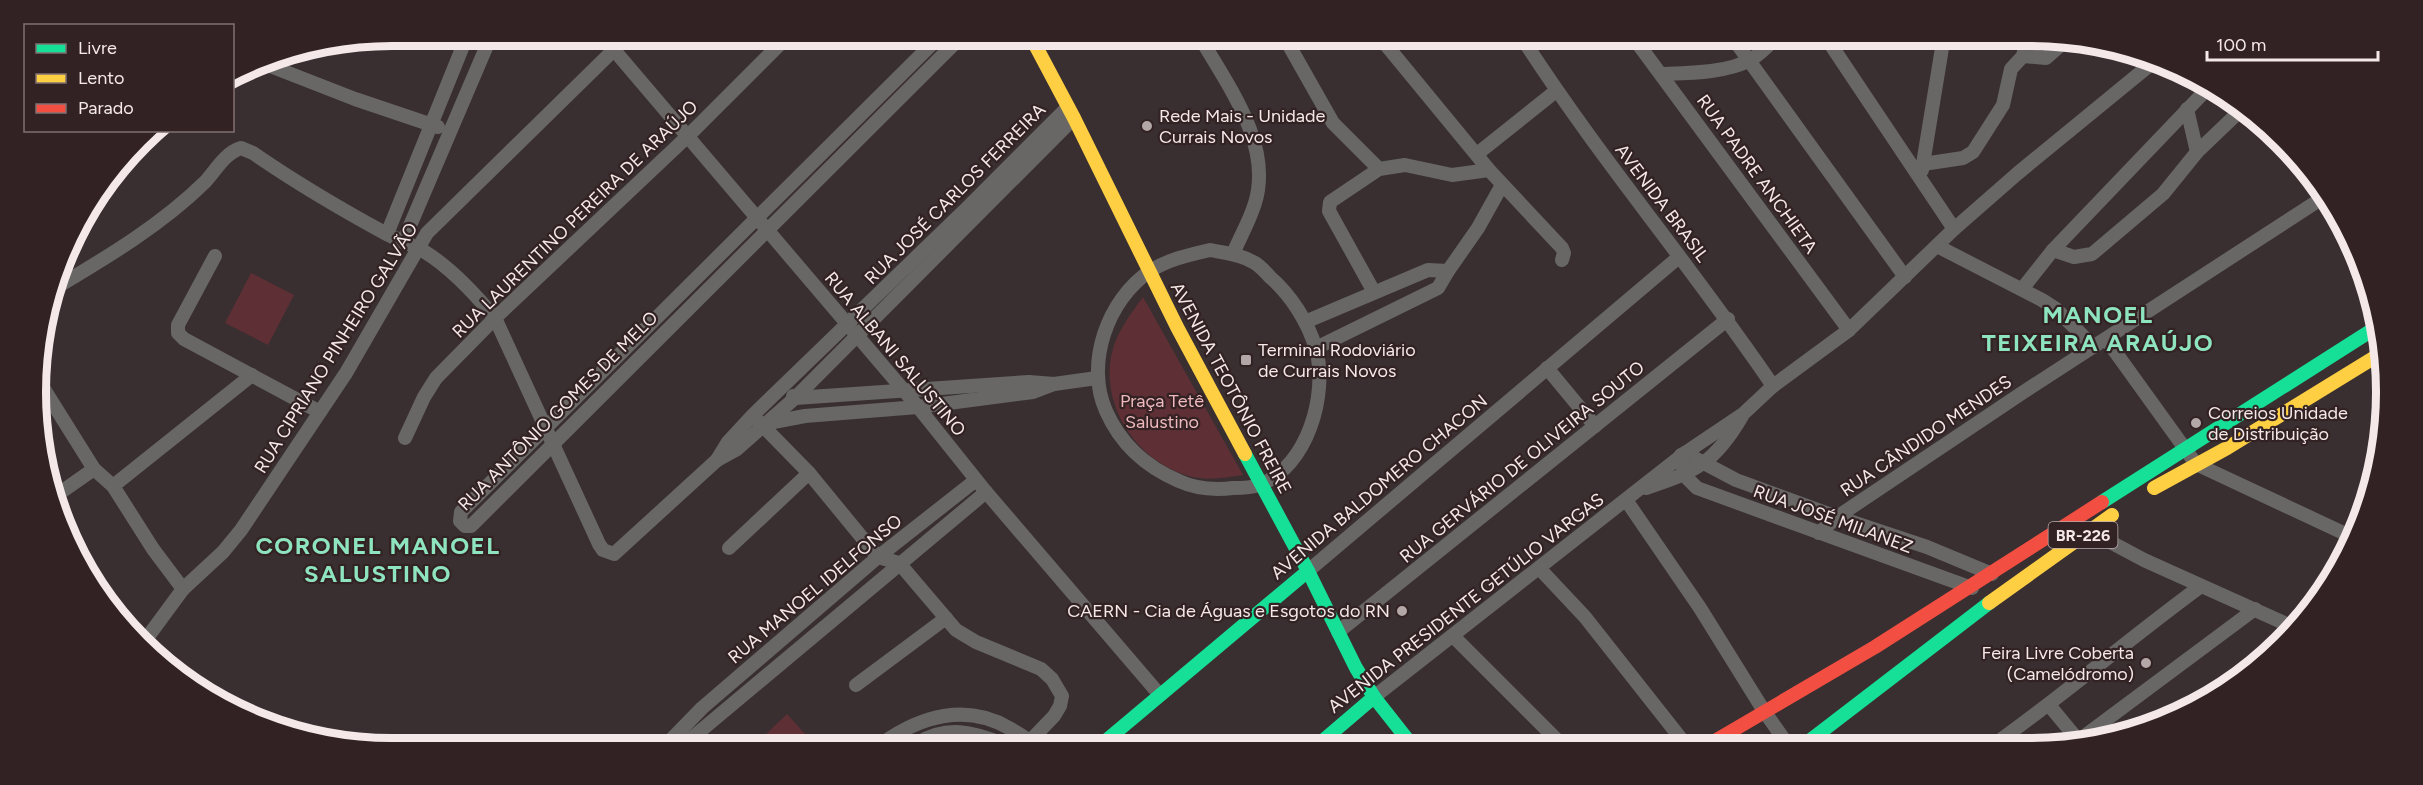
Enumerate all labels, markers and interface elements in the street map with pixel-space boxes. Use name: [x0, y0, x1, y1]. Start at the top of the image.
legend: [24, 24, 234, 132]
scale bar: [2207, 24, 2378, 62]
text: 100 m: [2216, 34, 2266, 56]
text: Livre: [78, 37, 117, 59]
text: Lento: [78, 67, 124, 89]
street label: RUA PADRE ANCHIETA: [1692, 90, 1822, 258]
street label: RUA LAURENTINO PEREIRA DE ARAÚJO: [448, 95, 702, 343]
text: Parado: [78, 97, 134, 119]
street label: RUA JOSÉ CARLOS FERREIRA: [860, 99, 1050, 289]
place label: Rede Mais - Unidade Currais Novos: [1159, 105, 1326, 148]
marker: Rede Mais - Unidade Currais Novos: [1140, 119, 1154, 133]
street label: AVENIDA BRASIL: [1610, 140, 1714, 267]
street label: RUA CIPRIANO PINHEIRO GALVÃO: [249, 219, 423, 477]
street label: RUA ALBANI SALUSTINO: [820, 267, 970, 441]
street label: AVENIDA TEOTÔNIO FREIRE: [1166, 278, 1296, 498]
district label: MANOEL TEIXEIRA ARAÚJO: [1982, 300, 2214, 357]
street label: RUA ANTÔNIO GOMES DE MELO: [454, 307, 662, 515]
place label: Terminal Rodoviário de Currais Novos: [1258, 339, 1416, 382]
marker: Terminal Rodoviário de Currais Novos: [1239, 353, 1253, 367]
street label: RUA GERVÁRIO DE OLIVEIRA SOUTO: [1395, 356, 1649, 568]
street label: RUA CÂNDIDO MENDES: [1836, 370, 2016, 502]
park label: Praça Tetê Salustino: [1120, 390, 1204, 433]
street label: AVENIDA BALDOMERO CHACON: [1266, 390, 1492, 584]
place label: Correios Unidade de Distribuição: [2208, 402, 2348, 445]
marker: Correios Unidade de Distribuição: [2189, 416, 2203, 430]
street label: RUA JOSÉ MILANEZ: [1750, 480, 1916, 558]
street label: AVENIDA PRESIDENTE GETÚLIO VARGAS: [1324, 488, 1608, 718]
street label: RUA MANOEL IDELFONSO: [724, 510, 907, 668]
road number: BR-226: [2048, 522, 2118, 548]
district label: CORONEL MANOEL SALUSTINO: [255, 531, 501, 588]
place label: CAERN - Cia de Águas e Esgotos do RN: [1067, 600, 1390, 622]
marker: CAERN - Cia de Águas e Esgotos do RN: [1395, 604, 1409, 618]
place label: Feira Livre Coberta (Camelódromo): [1982, 642, 2134, 685]
marker: Feira Livre Coberta (Camelódromo): [2139, 656, 2153, 670]

